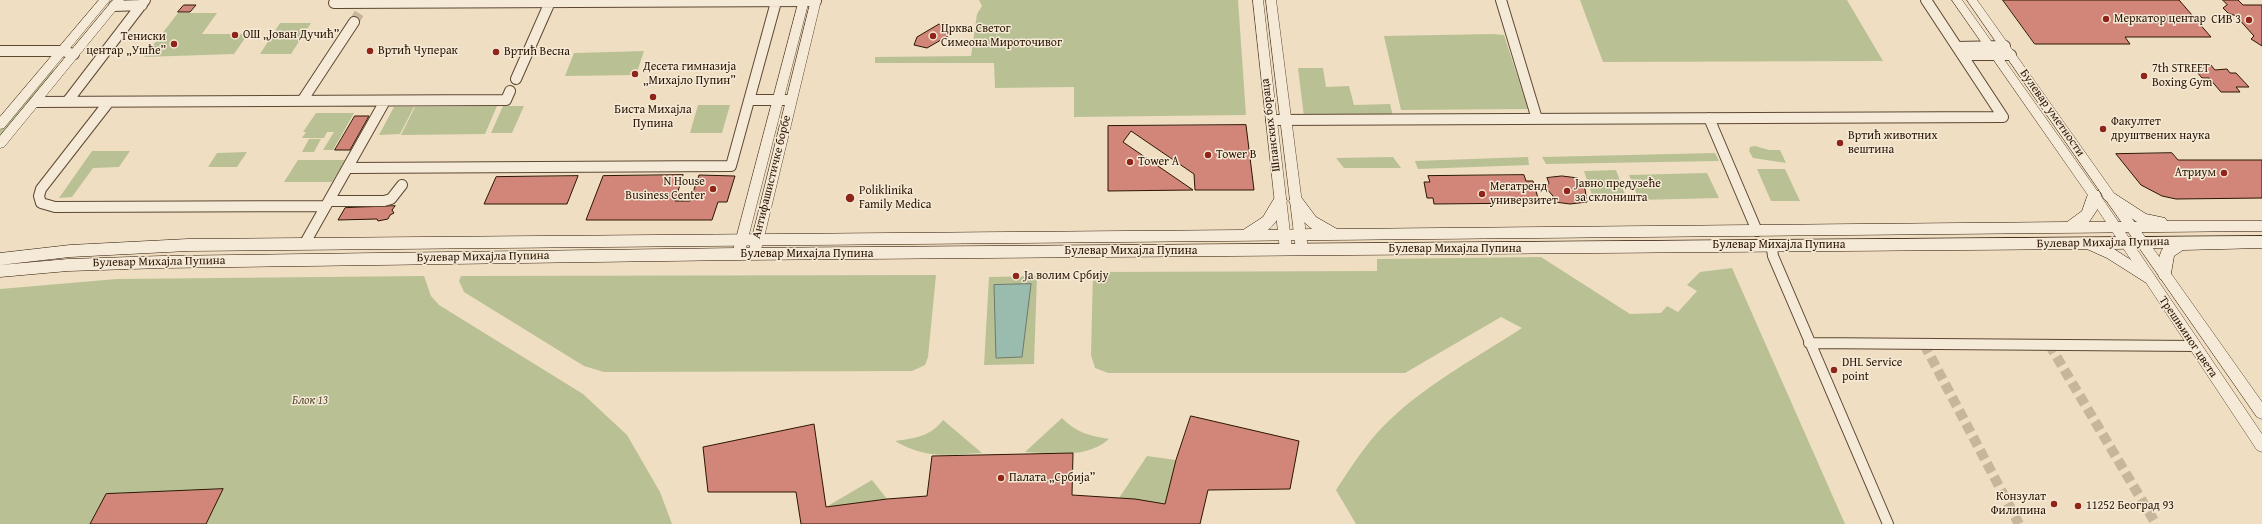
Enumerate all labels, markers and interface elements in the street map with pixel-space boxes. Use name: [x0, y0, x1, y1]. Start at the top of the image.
place label: Меркатор центар: [2114, 12, 2206, 26]
place label: СИВ 3: [2211, 13, 2241, 27]
marker: Меркатор центар: [2101, 14, 2111, 24]
marker: СИВ 3: [2244, 15, 2254, 25]
place label: Црква Светог Симеона Мироточивог: [941, 22, 1062, 50]
place label: ОШ „Јован Дучић”: [243, 28, 339, 42]
place label: Тениски центар „Ушће”: [86, 30, 166, 58]
marker: ОШ „Јован Дучић”: [230, 30, 240, 40]
marker: Црква Светог Симеона Мироточивог: [928, 31, 938, 41]
marker: Тениски центар „Ушће”: [169, 39, 179, 49]
place label: Вртић Чуперак: [378, 44, 458, 58]
place label: Вртић Весна: [504, 45, 570, 59]
marker: Вртић Чуперак: [365, 46, 375, 56]
marker: Вртић Весна: [491, 47, 501, 57]
place label: Десета гимназија „Михајло Пупин”: [643, 60, 736, 88]
place label: 7th STREET Boxing Gym: [2152, 62, 2212, 90]
street label: Булевар уметности: [2016, 67, 2088, 159]
marker: Десета гимназија „Михајло Пупин”: [630, 69, 640, 79]
marker: 7th STREET Boxing Gym: [2139, 71, 2149, 81]
street label: Шпанских бораца: [1258, 77, 1284, 173]
marker: Биста Михајла Пупина: [648, 92, 658, 102]
place label: Биста Михајла Пупина: [614, 103, 692, 131]
street label: Антифашистичке борбе: [750, 114, 794, 240]
place label: Факултет друштвених наука: [2111, 115, 2210, 143]
marker: Факултет друштвених наука: [2098, 124, 2108, 134]
place label: Вртић животних вештина: [1848, 129, 1937, 157]
marker: Вртић животних вештина: [1835, 138, 1845, 148]
place label: Tower B: [1216, 148, 1256, 162]
marker: Tower B: [1203, 150, 1213, 160]
place label: Tower A: [1138, 155, 1179, 169]
marker: Tower A: [1125, 157, 1135, 167]
place label: Атриум: [2175, 166, 2216, 180]
marker: Атриум: [2219, 168, 2229, 178]
place label: N House Business Center: [625, 175, 705, 203]
place label: Јавно предузеће за склоништа: [1575, 177, 1661, 205]
place label: Мегатренд универзитет: [1490, 180, 1558, 208]
marker: N House Business Center: [708, 184, 718, 194]
place label: Poliklinika Family Medica: [859, 184, 931, 212]
marker: Јавно предузеће за склоништа: [1562, 186, 1572, 196]
marker: Мегатренд универзитет: [1477, 189, 1487, 199]
marker: Poliklinika Family Medica: [844, 192, 856, 204]
street label: Булевар Михајла Пупина: [2036, 235, 2170, 251]
street label: Булевар Михајла Пупина: [1713, 238, 1845, 252]
street label: Булевар Михајла Пупина: [1389, 242, 1521, 256]
street label: Булевар Михајла Пупина: [1065, 244, 1197, 258]
street label: Булевар Михајла Пупина: [741, 247, 873, 261]
street label: Булевар Михајла Пупина: [416, 249, 550, 265]
street label: Булевар Михајла Пупина: [92, 254, 226, 270]
place label: Ја волим Србију: [1024, 269, 1109, 283]
marker: Ја волим Србију: [1011, 271, 1021, 281]
street label: Трешњиног цвета: [2156, 294, 2220, 380]
place label: DHL Service point: [1842, 356, 1902, 384]
marker: DHL Service point: [1829, 365, 1839, 375]
park label: Блок 13: [292, 394, 328, 408]
place label: Палата „Србија”: [1009, 471, 1095, 485]
marker: Палата „Србија”: [996, 473, 1006, 483]
place label: Конзулат Филипина: [1991, 490, 2046, 518]
marker: Конзулат Филипина: [2049, 499, 2059, 509]
place label: 11252 Београд 93: [2086, 499, 2174, 513]
marker: 11252 Београд 93: [2073, 501, 2083, 511]

